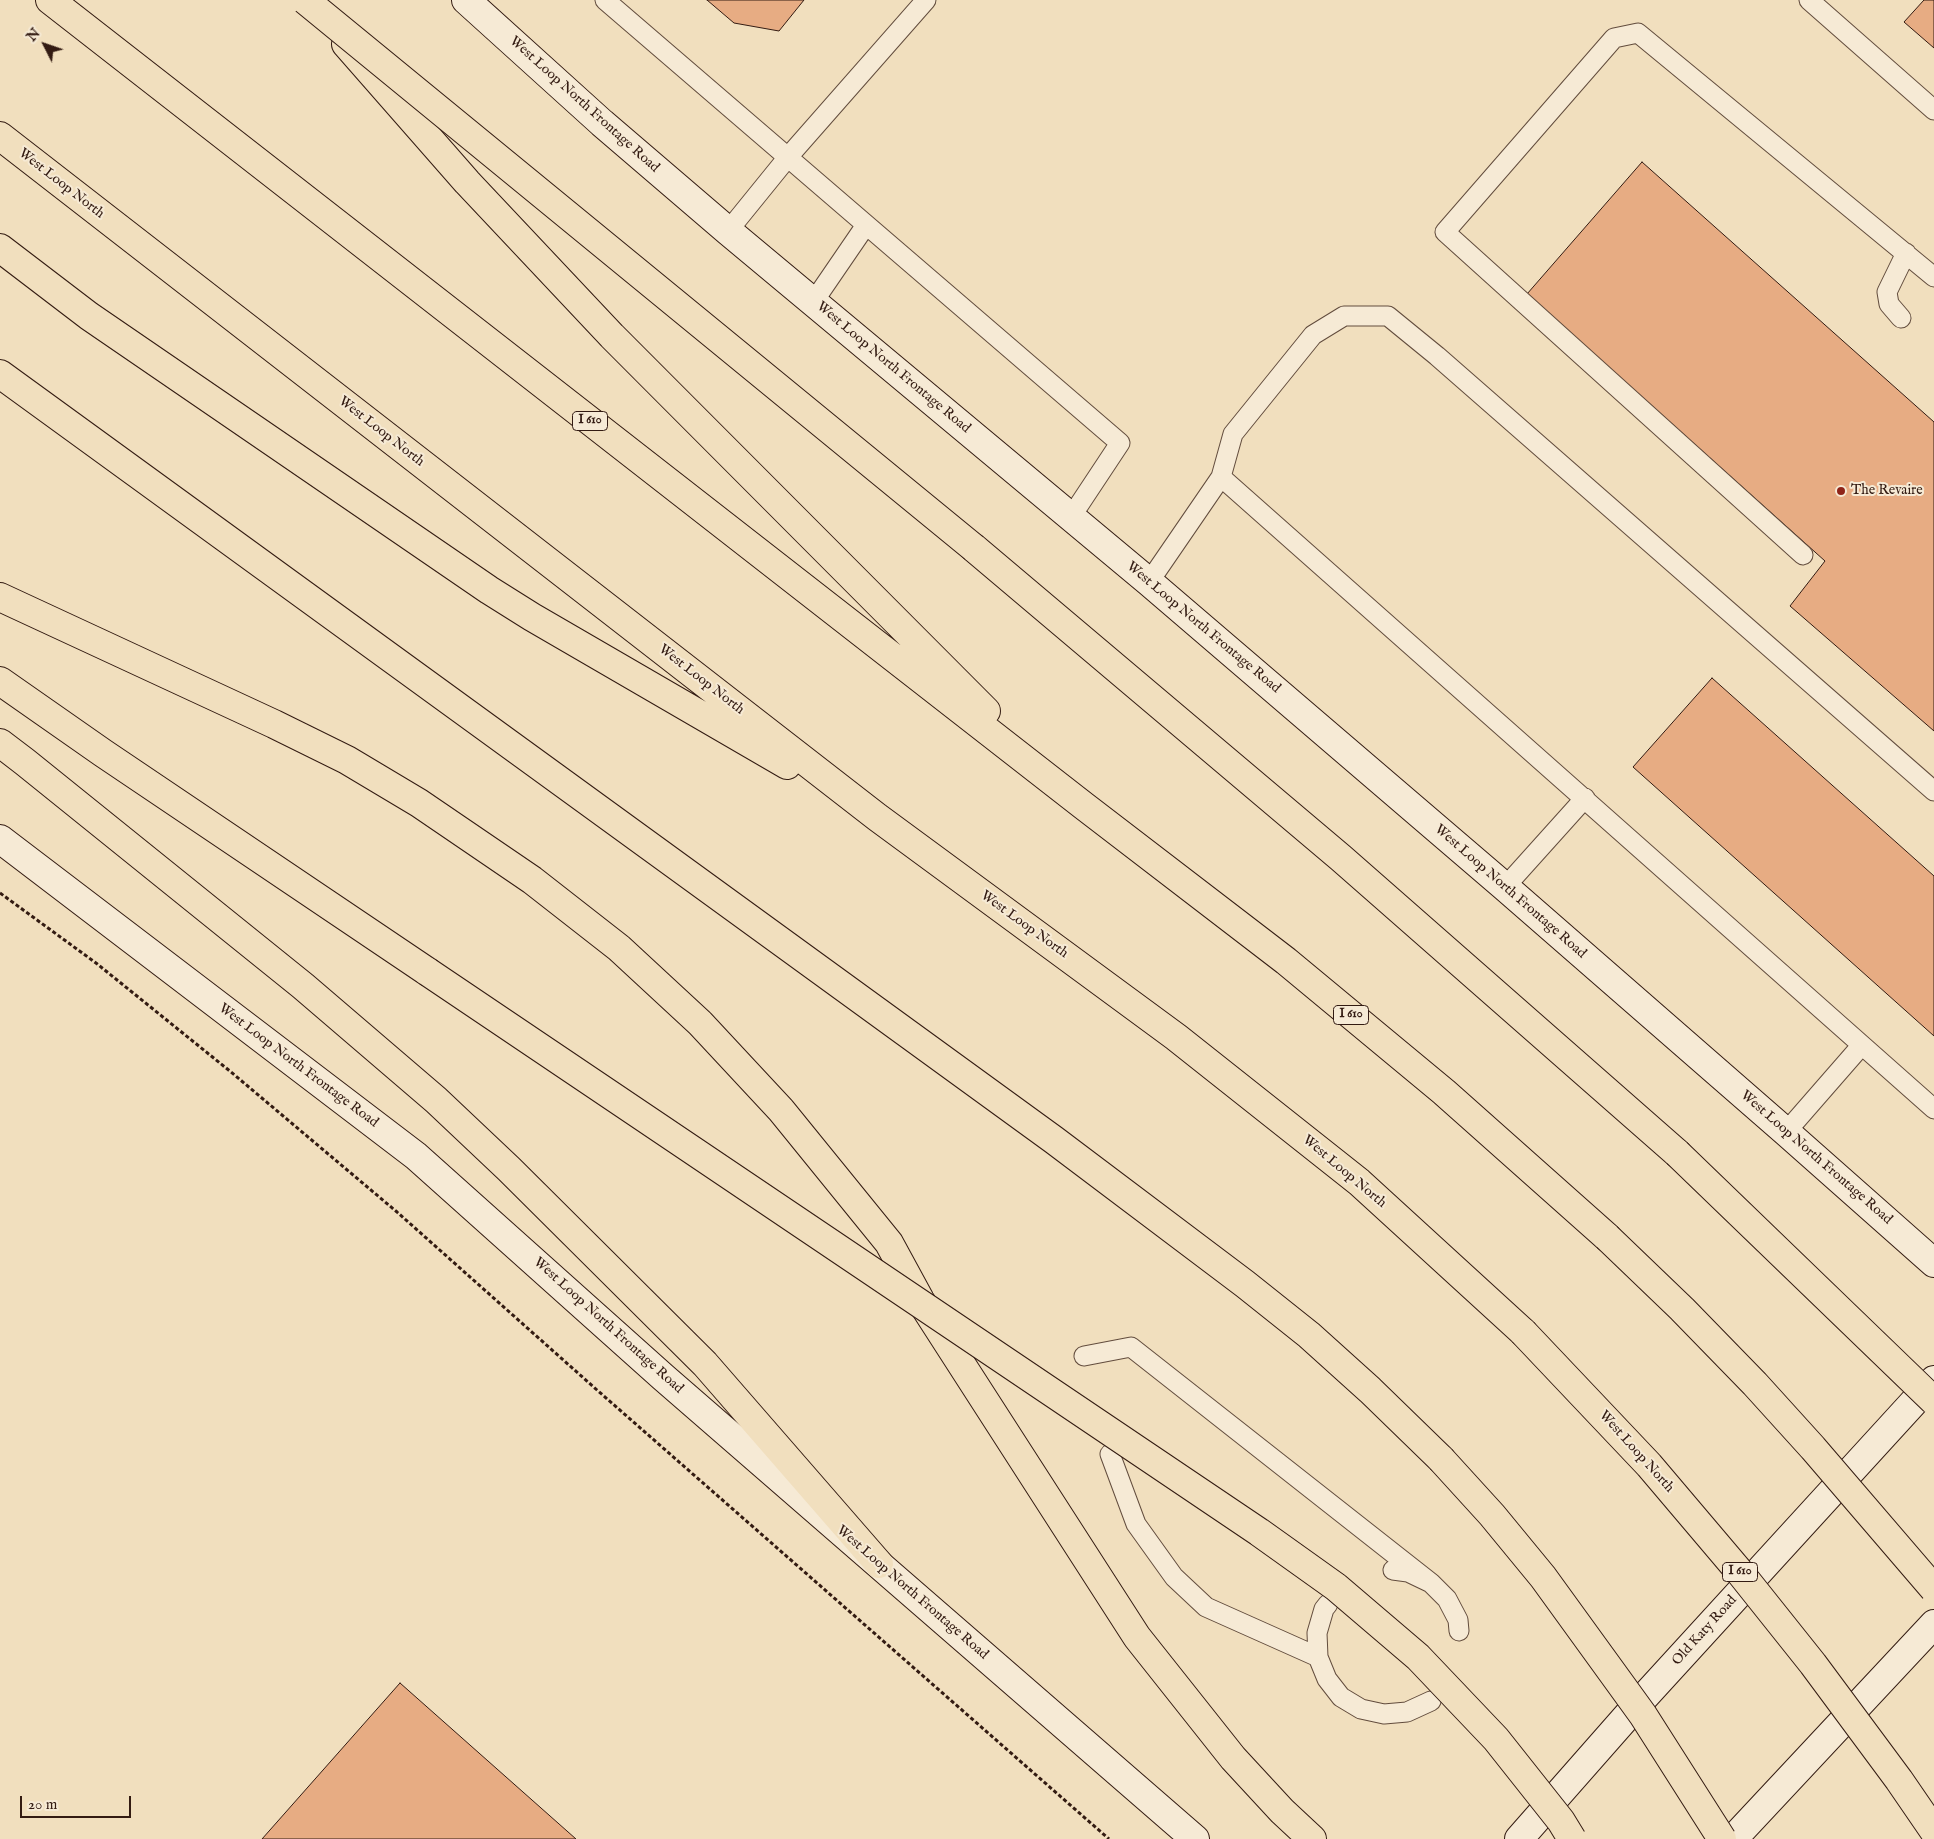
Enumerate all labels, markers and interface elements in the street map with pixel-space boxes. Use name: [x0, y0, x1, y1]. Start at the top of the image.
north arrow: [20, 20, 70, 70]
text: N: [23, 25, 44, 46]
street label: West Loop North Frontage Road: [506, 33, 662, 177]
street label: West Loop North: [15, 145, 107, 223]
street label: West Loop North Frontage Road: [813, 299, 973, 437]
street label: West Loop North: [335, 393, 427, 471]
road number: I 610: [572, 412, 608, 431]
place label: The Revaire: [1851, 483, 1923, 499]
marker: The Revaire: [1835, 485, 1847, 497]
street label: West Loop North Frontage Road: [1123, 559, 1283, 697]
street label: West Loop North: [655, 641, 747, 719]
street label: West Loop North Frontage Road: [1431, 821, 1589, 963]
street label: West Loop North: [977, 888, 1071, 962]
street label: West Loop North Frontage Road: [215, 1000, 381, 1132]
road number: I 610: [1334, 1006, 1368, 1024]
street label: West Loop North Frontage Road: [1737, 1087, 1895, 1229]
street label: West Loop North: [1299, 1132, 1389, 1212]
street label: West Loop North Frontage Road: [530, 1254, 686, 1398]
street label: West Loop North: [1595, 1408, 1677, 1496]
street label: West Loop North Frontage Road: [833, 1522, 991, 1664]
road number: I 610: [1722, 1562, 1758, 1581]
street label: Old Katy Road: [1669, 1593, 1741, 1669]
scale bar: [22, 1786, 134, 1818]
text: 20 m: [28, 1795, 57, 1814]

